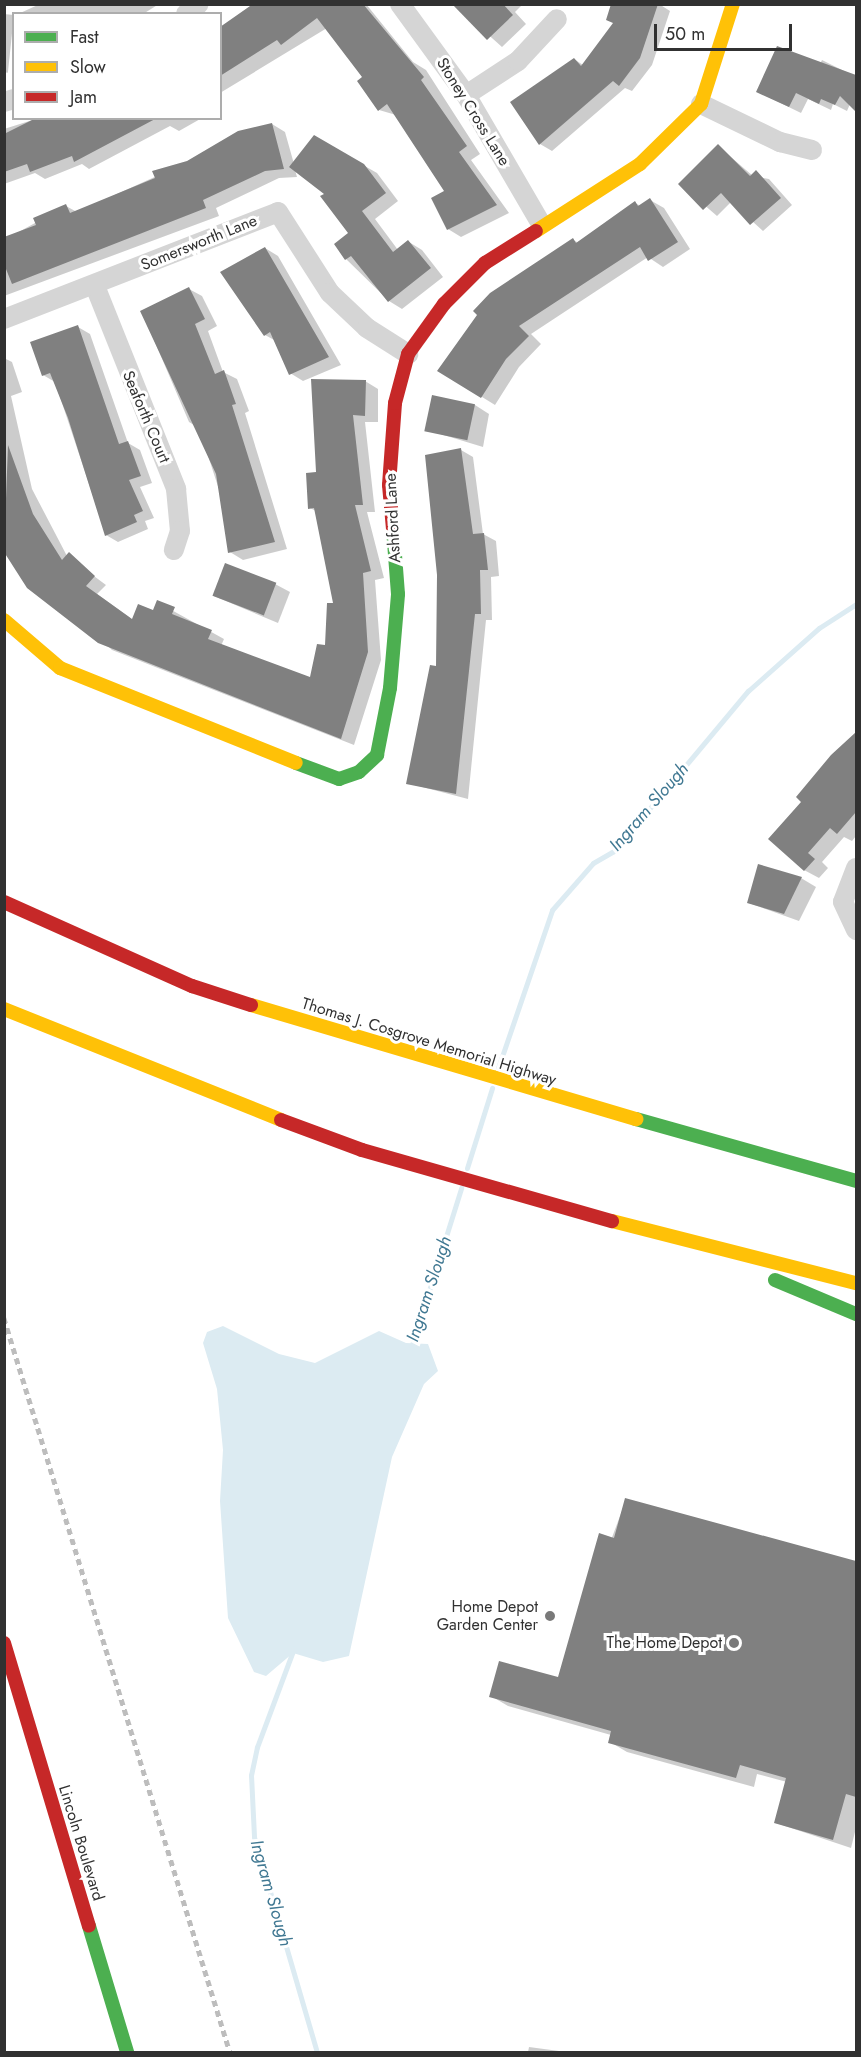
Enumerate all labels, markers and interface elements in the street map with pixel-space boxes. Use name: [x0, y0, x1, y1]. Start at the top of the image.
legend: [12, 12, 222, 120]
scale bar: [657, 12, 795, 50]
text: 50 m: [665, 21, 705, 47]
text: Fast: [70, 24, 99, 50]
text: Slow: [70, 54, 106, 80]
street label: Stoney Cross Lane: [432, 54, 514, 170]
text: Jam: [70, 84, 97, 110]
street label: Somersworth Lane: [138, 211, 260, 275]
street label: Seaforth Court: [118, 368, 174, 466]
street label: Ashford Lane: [381, 473, 405, 563]
water label: Ingram Slough: [605, 758, 693, 856]
street label: Thomas J. Cosgrove Memorial Highway: [299, 994, 559, 1090]
water label: Ingram Slough: [402, 1233, 456, 1345]
place label: Home Depot Garden Center: [437, 1597, 538, 1635]
marker: Home Depot Garden Center: [543, 1609, 557, 1623]
place label: The Home Depot: [607, 1633, 722, 1653]
marker: The Home Depot: [727, 1636, 741, 1650]
street label: Lincoln Boulevard: [54, 1783, 108, 1903]
water label: Ingram Slough: [245, 1837, 297, 1949]

